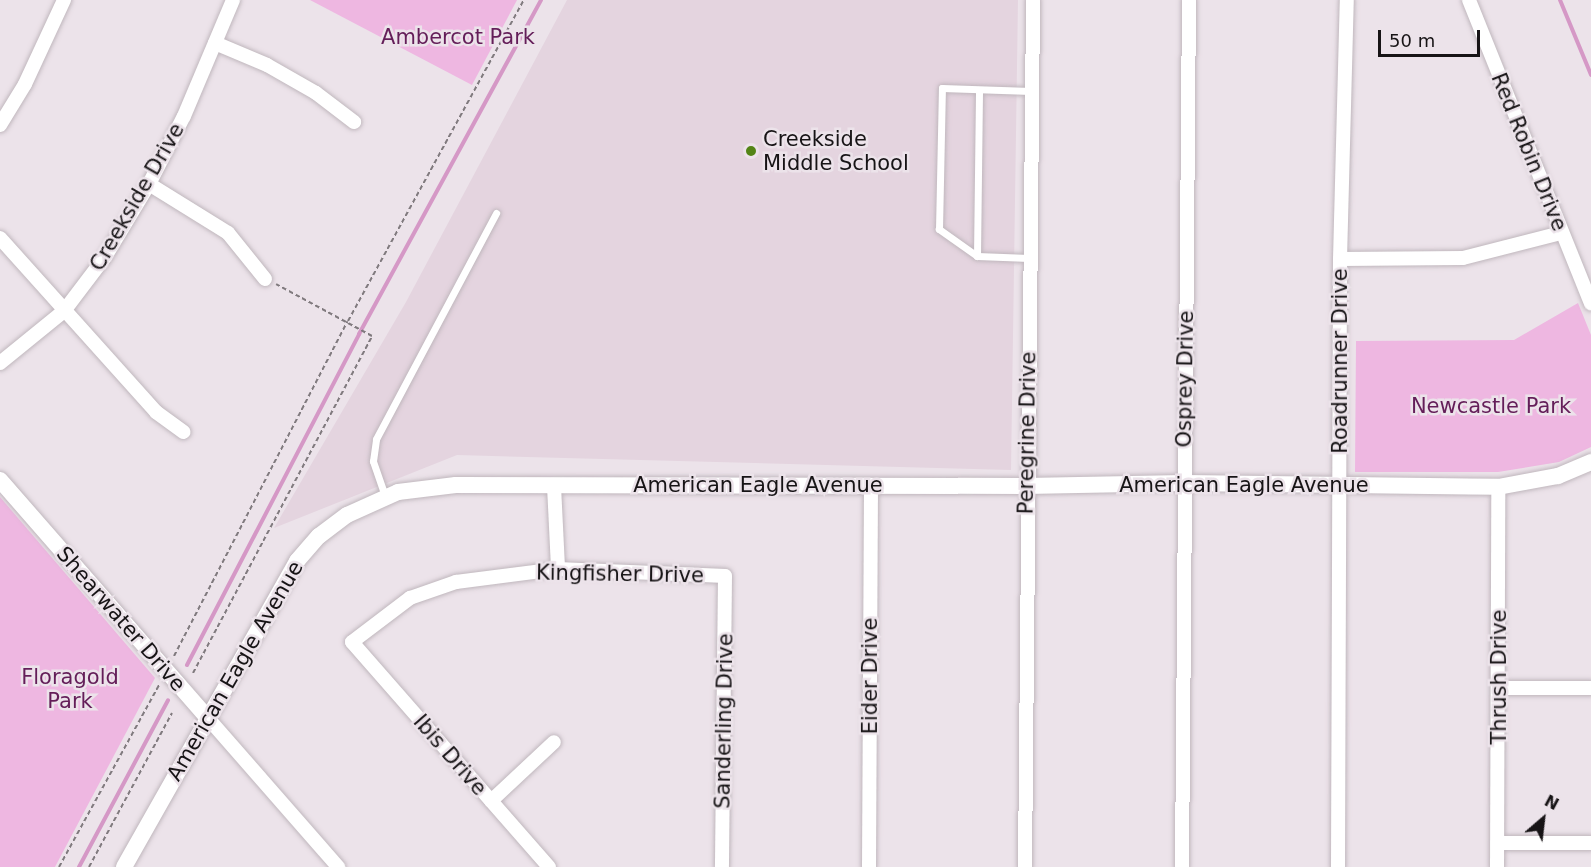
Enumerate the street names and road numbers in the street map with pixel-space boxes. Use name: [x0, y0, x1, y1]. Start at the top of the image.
street label: Red Robin Drive: [1486, 69, 1572, 235]
street label: Creekside Drive: [84, 119, 190, 275]
street label: Roadrunner Drive: [1327, 268, 1353, 454]
street label: Osprey Drive: [1171, 310, 1199, 448]
street label: Peregrine Drive: [1013, 351, 1041, 515]
street label: American Eagle Avenue: [633, 472, 883, 498]
street label: American Eagle Avenue: [1119, 472, 1369, 498]
street label: Shearwater Drive: [51, 541, 191, 697]
street label: American Eagle Avenue: [162, 557, 308, 785]
street label: Kingfisher Drive: [536, 560, 704, 588]
street label: Thrush Drive: [1486, 610, 1512, 744]
street label: Eider Drive: [857, 618, 883, 734]
street label: Sanderling Drive: [710, 633, 738, 809]
street label: Ibis Drive: [408, 709, 492, 801]

